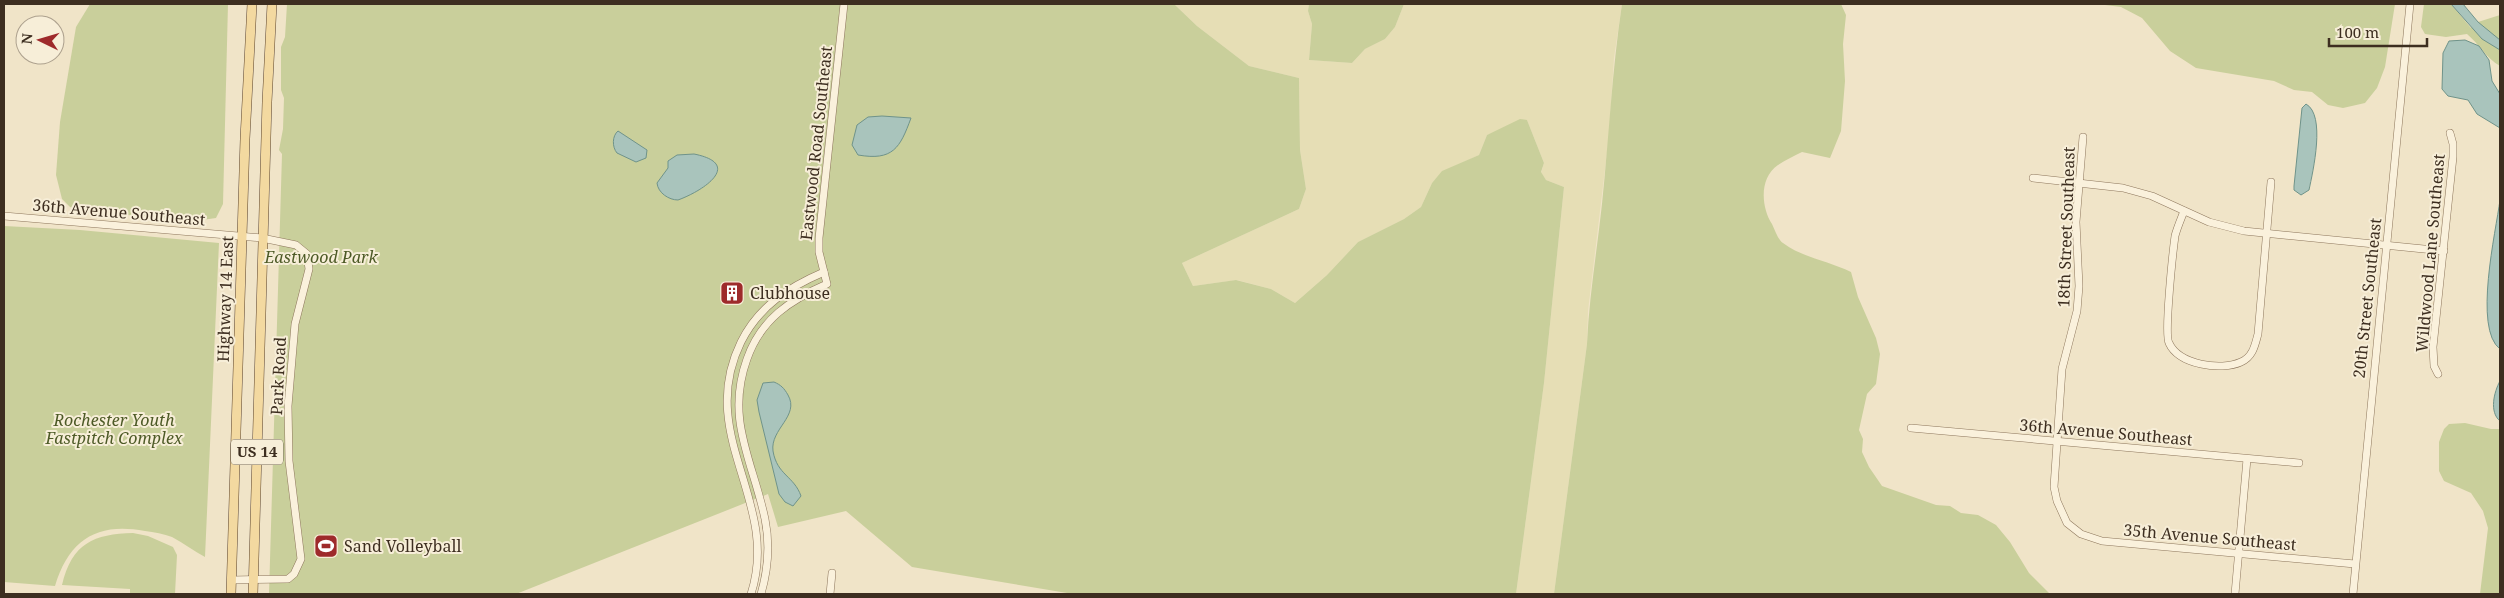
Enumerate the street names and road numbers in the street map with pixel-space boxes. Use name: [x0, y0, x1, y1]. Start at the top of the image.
street label: Eastwood Road Southeast: [795, 44, 837, 241]
street label: 18th Street Southeast: [2052, 146, 2080, 308]
street label: Wildwood Lane Southeast: [2410, 152, 2450, 353]
street label: 36th Avenue Southeast: [32, 193, 207, 231]
street label: 20th Street Southeast: [2348, 216, 2386, 379]
street label: Highway 14 East: [212, 235, 238, 362]
street label: Park Road: [265, 336, 291, 416]
street label: 36th Avenue Southeast: [2019, 413, 2194, 451]
road number: US 14: [231, 440, 283, 464]
street label: 35th Avenue Southeast: [2123, 518, 2298, 556]

